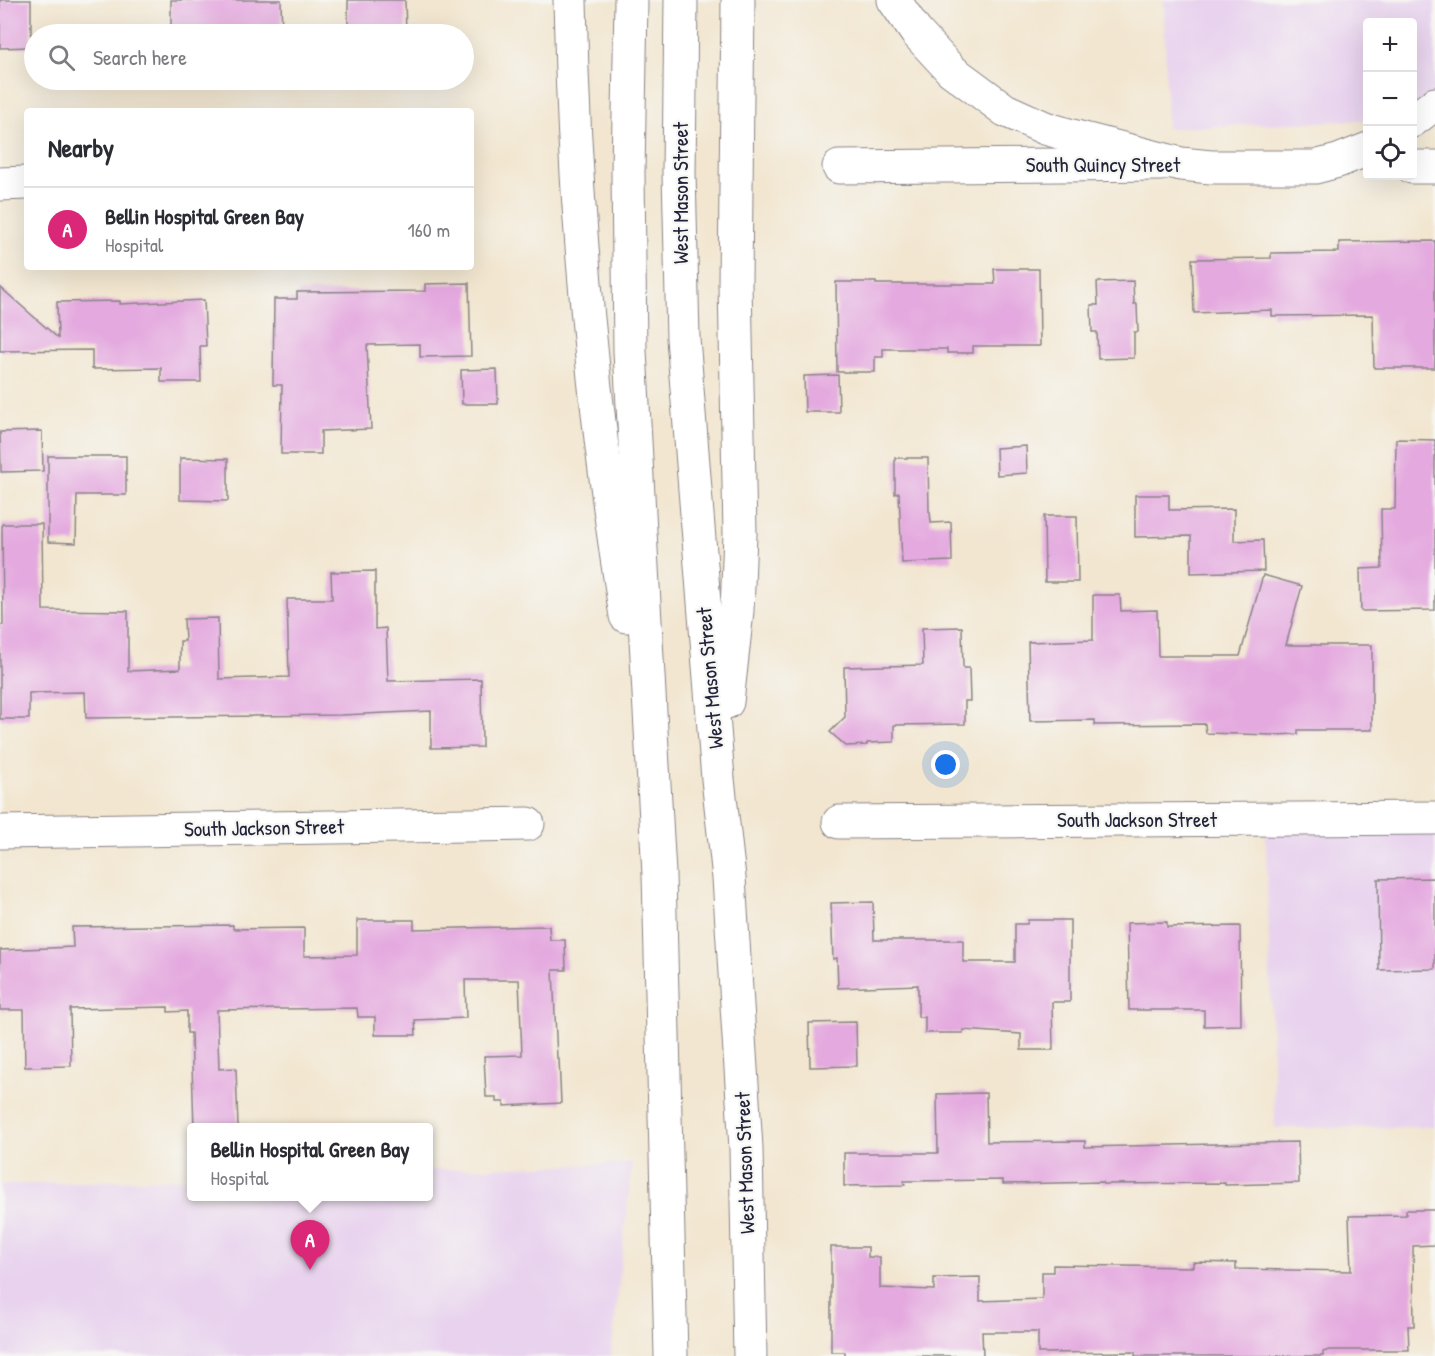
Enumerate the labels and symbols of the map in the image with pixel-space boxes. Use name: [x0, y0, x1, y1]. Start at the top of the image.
street label: West Mason Street: [666, 121, 695, 264]
street label: South Quincy Street: [1026, 150, 1181, 179]
street label: West Mason Street: [689, 605, 730, 750]
your location: [931, 750, 960, 779]
street label: South Jackson Street: [1057, 805, 1218, 834]
street label: South Jackson Street: [184, 812, 345, 843]
street label: West Mason Street: [728, 1091, 761, 1234]
pin: A: [290, 1220, 330, 1270]

